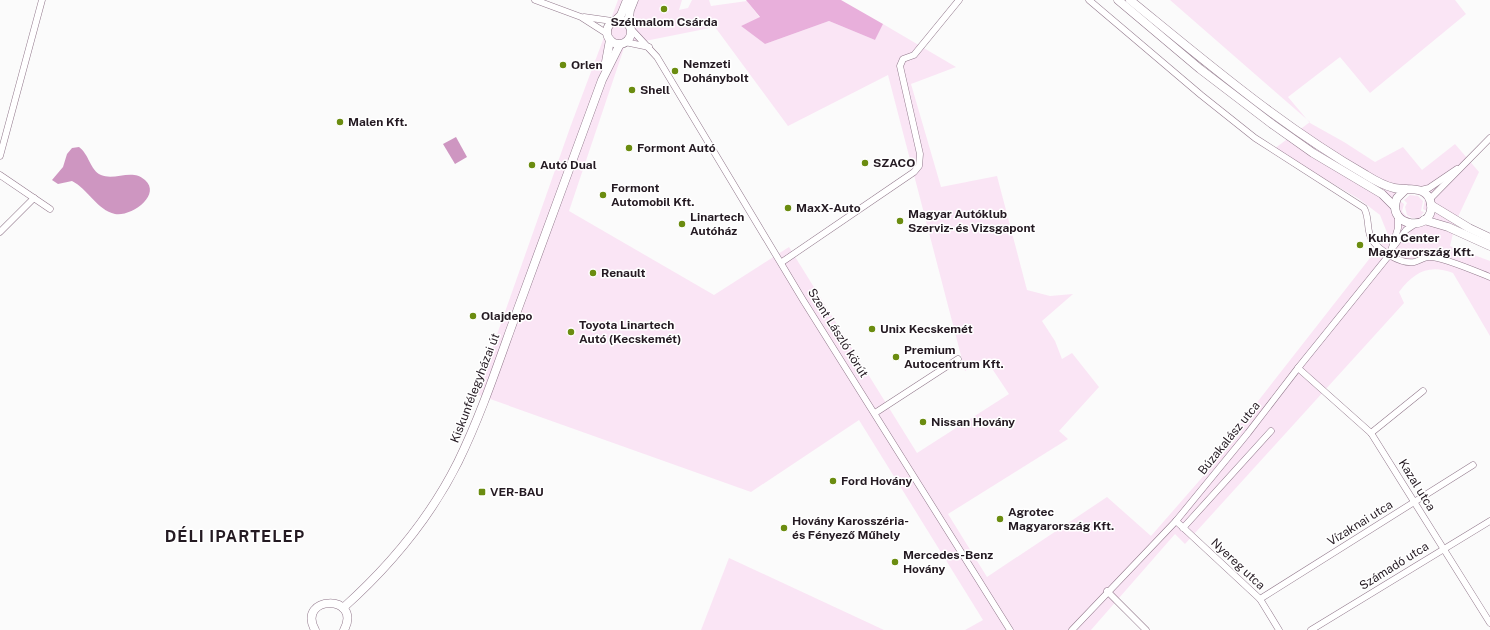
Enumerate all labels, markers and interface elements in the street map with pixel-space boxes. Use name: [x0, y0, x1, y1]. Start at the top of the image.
marker: Szélmalom Csárda: [659, 4, 669, 14]
place label: Szélmalom Csárda: [610, 15, 718, 29]
place label: Nemzeti Dohánybolt: [683, 57, 749, 85]
place label: Orlen: [571, 58, 603, 72]
marker: Orlen: [558, 60, 568, 70]
marker: Nemzeti Dohánybolt: [670, 66, 680, 76]
place label: Shell: [640, 83, 670, 97]
marker: Shell: [627, 85, 637, 95]
place label: Malen Kft.: [348, 115, 407, 129]
marker: Malen Kft.: [335, 117, 345, 127]
place label: Formont Autó: [637, 141, 716, 155]
marker: Formont Autó: [624, 143, 634, 153]
place label: SZACO: [873, 156, 915, 170]
place label: Autó Dual: [540, 158, 597, 172]
marker: SZACO: [860, 158, 870, 168]
marker: Autó Dual: [527, 160, 537, 170]
place label: Formont Automobil Kft.: [611, 181, 695, 209]
marker: Formont Automobil Kft.: [598, 190, 608, 200]
place label: MaxX-Auto: [796, 201, 861, 215]
marker: MaxX-Auto: [783, 203, 793, 213]
place label: Magyar Autóklub Szerviz- és Vizsgapont: [908, 207, 1035, 235]
place label: Linartech Autóház: [690, 210, 744, 238]
marker: Magyar Autóklub Szerviz- és Vizsgapont: [895, 216, 905, 226]
marker: Linartech Autóház: [677, 219, 687, 229]
place label: Kuhn Center Magyarország Kft.: [1368, 231, 1474, 259]
marker: Kuhn Center Magyarország Kft.: [1355, 240, 1365, 250]
place label: Renault: [601, 266, 646, 280]
marker: Renault: [588, 268, 598, 278]
street label: Szent László körút: [805, 286, 871, 380]
place label: Olajdepo: [481, 309, 533, 323]
marker: Olajdepo: [468, 311, 478, 321]
place label: Toyota Linartech Autó (Kecskemét): [579, 318, 681, 346]
place label: Unix Kecskemét: [880, 322, 973, 336]
marker: Unix Kecskemét: [867, 324, 877, 334]
marker: Toyota Linartech Autó (Kecskemét): [566, 327, 576, 337]
street label: Kiskunfélegyházai út: [448, 331, 503, 445]
place label: Premium Autocentrum Kft.: [904, 343, 1004, 371]
marker: Premium Autocentrum Kft.: [891, 352, 901, 362]
street label: Búzakalász utca: [1195, 399, 1263, 477]
place label: Nissan Hovány: [931, 415, 1015, 429]
marker: Nissan Hovány: [918, 417, 928, 427]
street label: Kazal utca: [1396, 457, 1438, 513]
place label: Ford Hovány: [841, 474, 912, 488]
marker: Ford Hovány: [828, 476, 838, 486]
place label: VER-BAU: [490, 485, 544, 499]
marker: VER-BAU: [477, 487, 487, 497]
street label: Vízaknai utca: [1325, 497, 1395, 549]
place label: Agrotec Magyarország Kft.: [1008, 505, 1114, 533]
place label: Hovány Karosszéria- és Fényező Műhely: [792, 514, 909, 542]
marker: Agrotec Magyarország Kft.: [995, 514, 1005, 524]
marker: Hovány Karosszéria- és Fényező Műhely: [779, 523, 789, 533]
district label: DÉLI IPARTELEP: [165, 526, 305, 546]
street label: Nyereg utca: [1208, 536, 1268, 592]
street label: Számadó utca: [1357, 539, 1431, 593]
place label: Mercedes-Benz Hovány: [903, 548, 993, 576]
marker: Mercedes-Benz Hovány: [890, 557, 900, 567]

